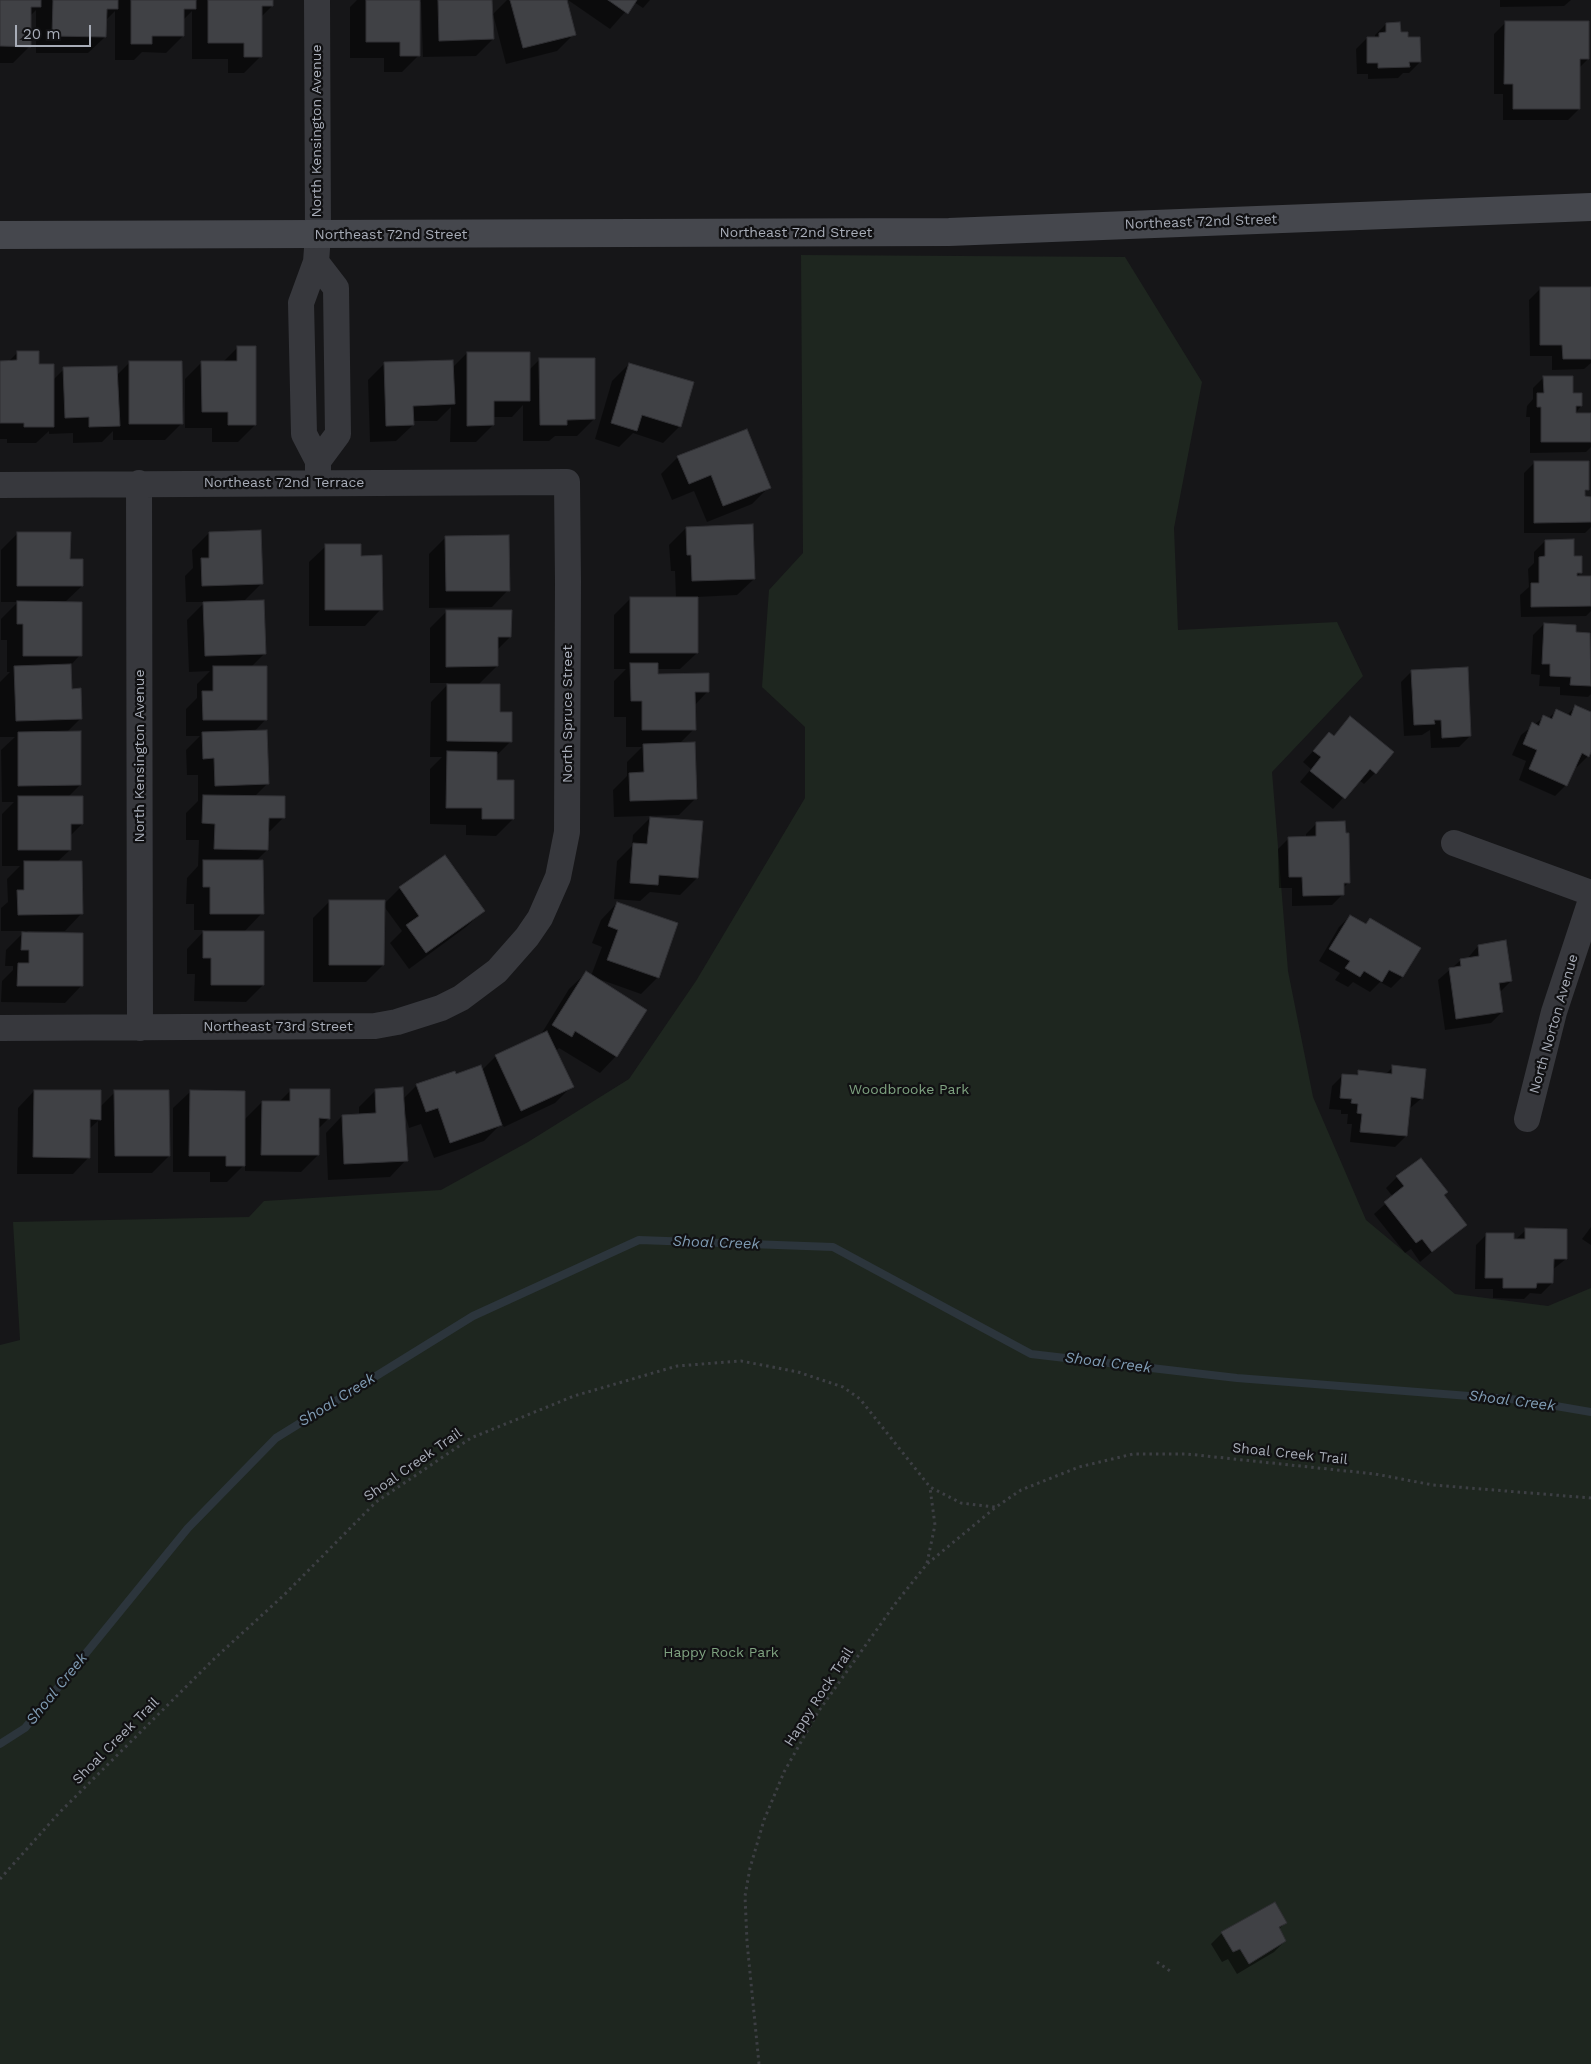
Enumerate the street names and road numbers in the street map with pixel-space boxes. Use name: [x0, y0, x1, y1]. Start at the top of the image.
street label: North Kensington Avenue: [309, 45, 325, 217]
street label: Northeast 72nd Street: [1124, 211, 1278, 233]
street label: Northeast 72nd Street: [720, 225, 872, 241]
street label: Northeast 72nd Street: [315, 227, 467, 243]
street label: Northeast 72nd Terrace: [204, 475, 364, 491]
street label: North Spruce Street: [560, 645, 576, 783]
street label: North Kensington Avenue: [132, 670, 148, 842]
street label: North Norton Avenue: [1526, 952, 1582, 1096]
street label: Northeast 73rd Street: [203, 1019, 353, 1035]
street label: Shoal Creek Trail: [361, 1425, 465, 1505]
street label: Shoal Creek Trail: [1231, 1440, 1349, 1468]
street label: Happy Rock Trail: [781, 1644, 857, 1750]
street label: Shoal Creek Trail: [69, 1694, 163, 1788]

